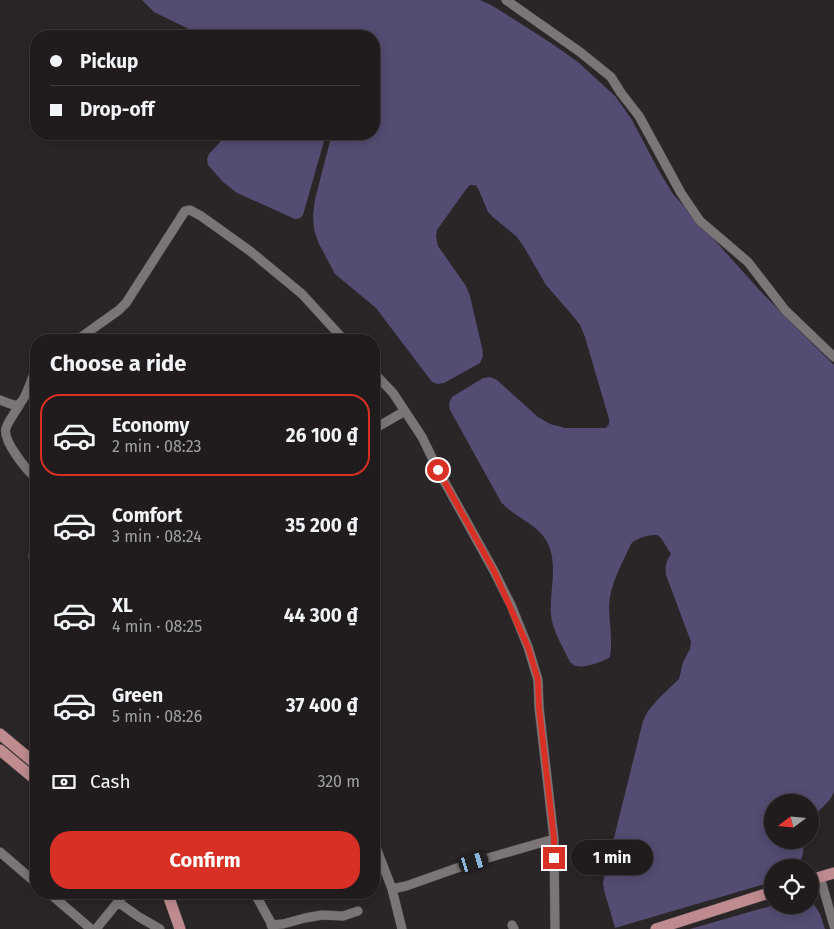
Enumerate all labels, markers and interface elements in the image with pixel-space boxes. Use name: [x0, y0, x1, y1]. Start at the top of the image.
text: Pickup: [80, 50, 138, 73]
text: Drop-off: [80, 98, 154, 121]
text: Choose a ride: [50, 350, 186, 377]
icon: car: [52, 413, 97, 458]
text: Economy: [112, 414, 189, 437]
text: 26 100 ₫: [286, 424, 358, 447]
text: 2 min · 08:23: [112, 437, 202, 456]
route start: [427, 459, 449, 481]
icon: car: [52, 503, 97, 548]
text: Comfort: [112, 504, 182, 527]
text: 35 200 ₫: [285, 514, 358, 537]
text: 3 min · 08:24: [112, 527, 202, 546]
icon: car: [52, 593, 97, 638]
text: XL: [112, 594, 133, 617]
text: 44 300 ₫: [284, 604, 358, 627]
text: 4 min · 08:25: [112, 617, 202, 636]
icon: car: [52, 683, 97, 728]
text: Green: [112, 684, 163, 707]
text: 37 400 ₫: [286, 694, 358, 717]
text: 5 min · 08:26: [112, 707, 202, 726]
icon: cash: [50, 768, 78, 796]
text: Cash: [90, 770, 131, 793]
text: 320 m: [317, 772, 360, 791]
north arrow: [764, 794, 819, 849]
map controls: [764, 794, 819, 914]
button: Confirm: [50, 831, 360, 889]
callout: 1 min: [572, 840, 654, 876]
route end: [543, 847, 565, 869]
text: 1 min: [593, 848, 631, 867]
car: [457, 850, 490, 874]
button: locate: [764, 859, 819, 914]

